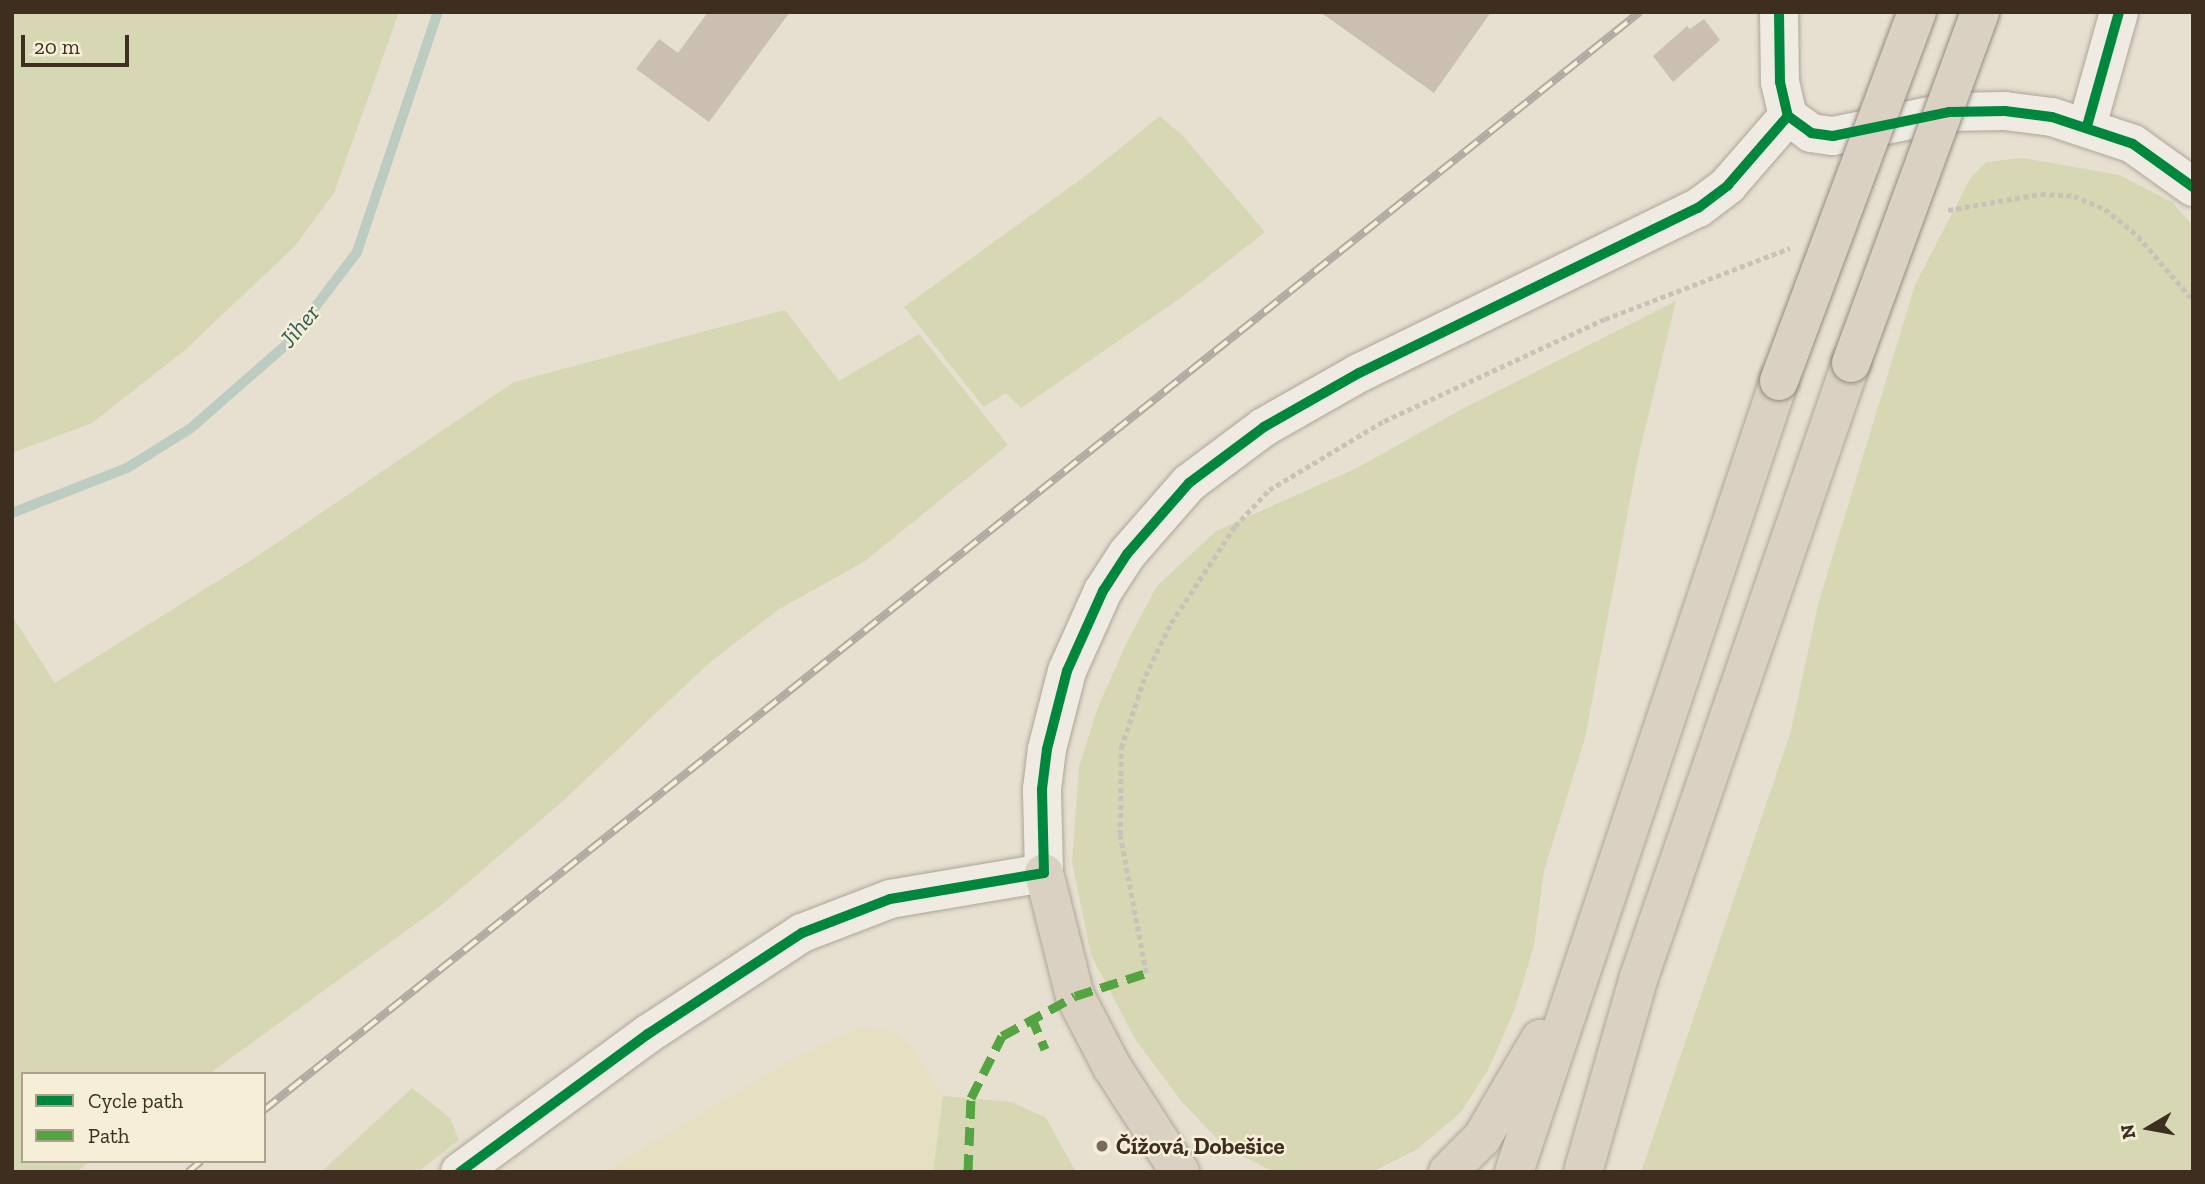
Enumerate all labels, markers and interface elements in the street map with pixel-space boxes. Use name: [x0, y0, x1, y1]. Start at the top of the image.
scale bar: [24, 21, 133, 65]
text: 20 m: [34, 34, 80, 59]
water label: Jiher: [273, 299, 325, 353]
legend: [21, 1072, 266, 1163]
text: Cycle path: [88, 1088, 183, 1113]
north arrow: [2114, 1093, 2184, 1163]
text: Path: [88, 1123, 130, 1148]
text: N: [2115, 1123, 2140, 1141]
place label: Čížová, Dobešice: [1116, 1132, 1285, 1160]
marker: Čížová, Dobešice: [1094, 1138, 1110, 1154]

